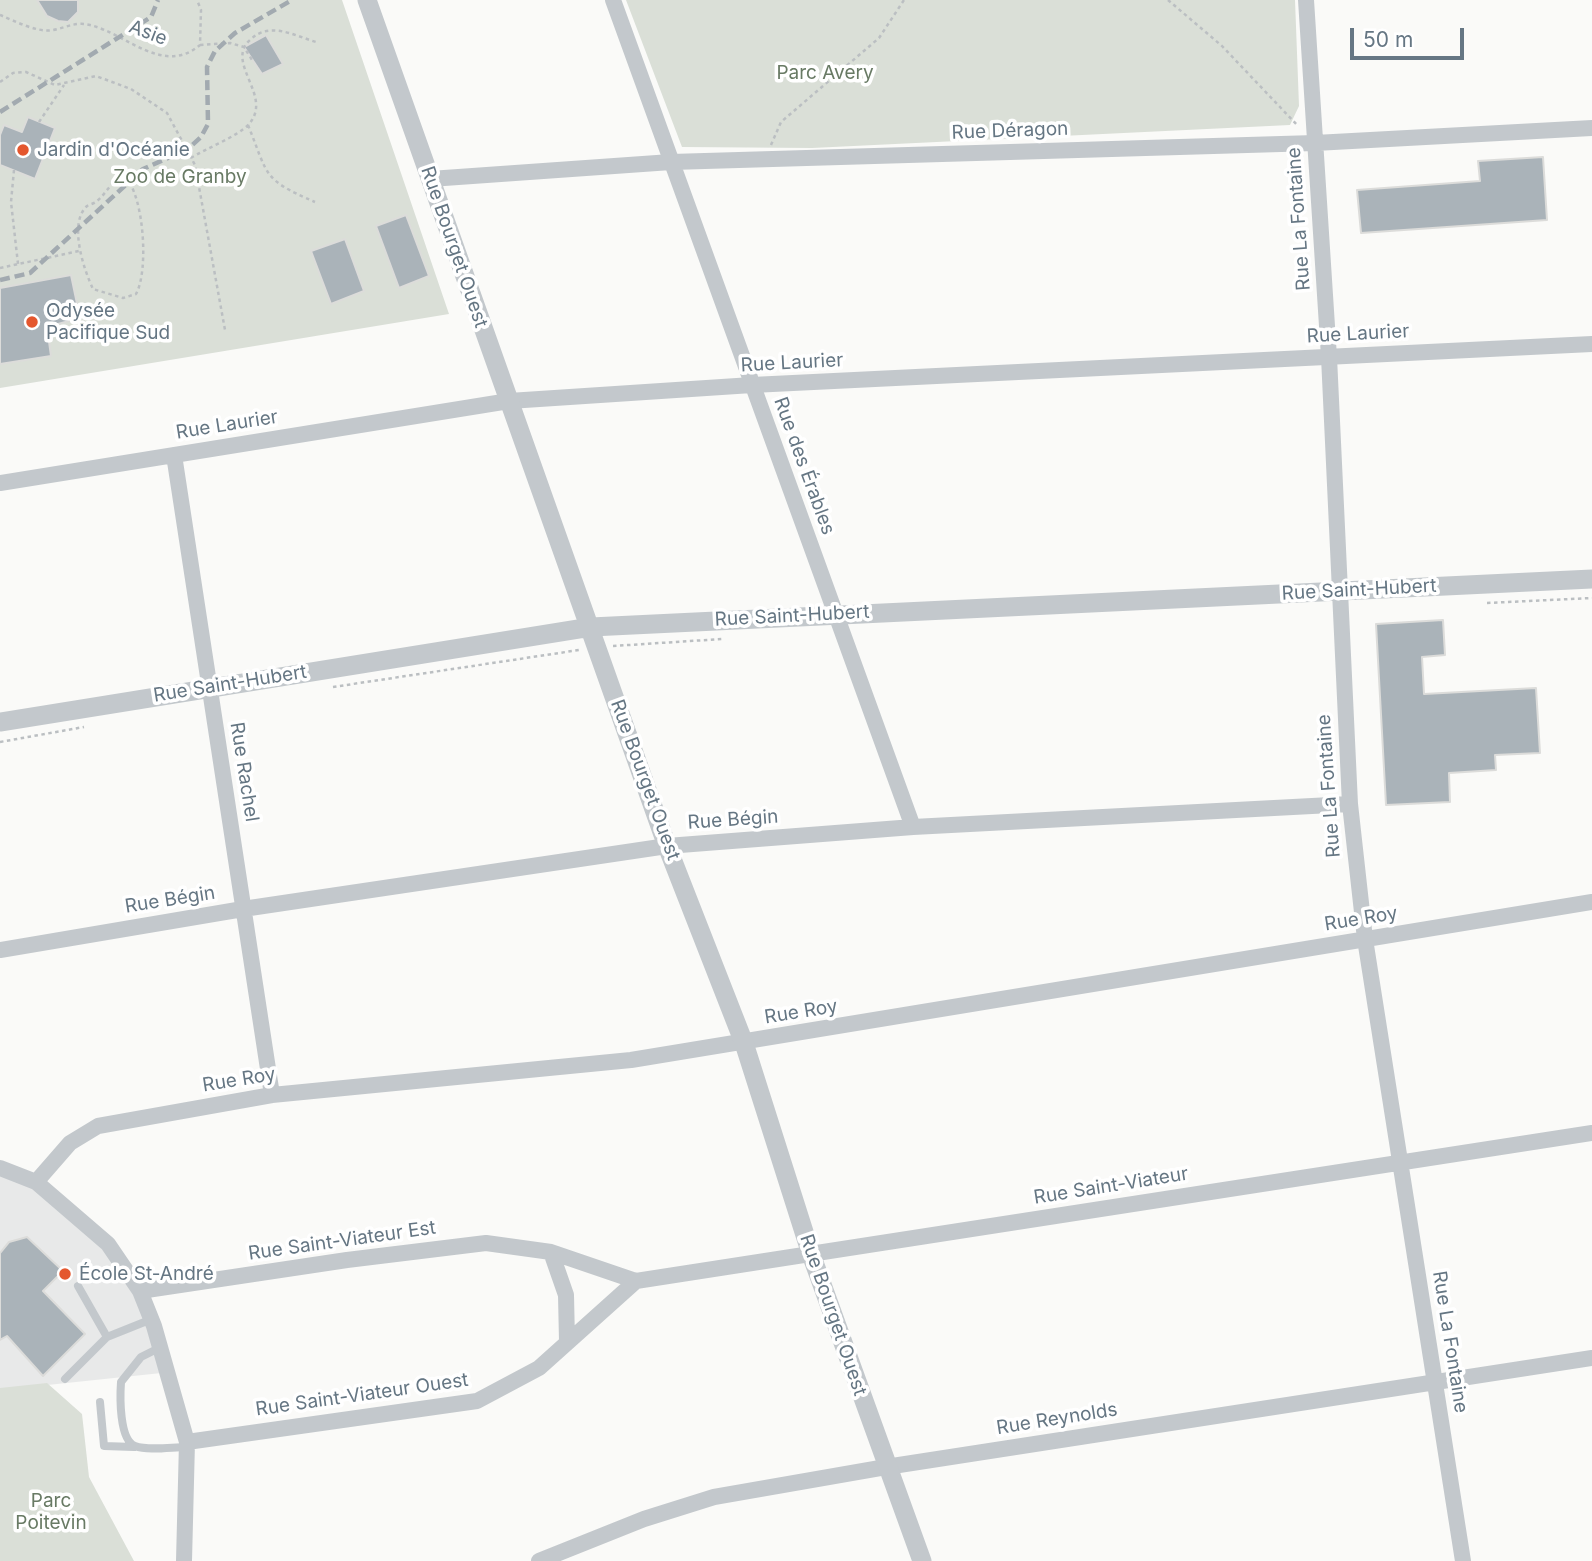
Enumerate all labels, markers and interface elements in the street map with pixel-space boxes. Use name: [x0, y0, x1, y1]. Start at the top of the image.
scale bar: [1354, 14, 1468, 58]
street label: Asie: [126, 15, 170, 51]
text: 50 m: [1363, 27, 1413, 52]
park label: Parc Avery: [776, 62, 874, 84]
street label: Rue Déragon: [951, 118, 1069, 144]
place label: Jardin d'Océanie: [37, 139, 190, 161]
marker: Jardin d'Océanie: [15, 142, 31, 158]
street label: Rue La Fontaine: [1283, 147, 1315, 291]
street label: Rue Bourget Ouest: [416, 163, 492, 331]
park label: Zoo de Granby: [113, 166, 247, 188]
place label: Odysée Pacifique Sud: [46, 300, 170, 344]
marker: Odysée Pacifique Sud: [24, 314, 40, 330]
street label: Rue Laurier: [1306, 320, 1410, 348]
street label: Rue Laurier: [740, 349, 844, 377]
street label: Rue des Érables: [769, 394, 839, 538]
street label: Rue Laurier: [174, 406, 280, 444]
street label: Rue Saint-Hubert: [1281, 575, 1437, 605]
street label: Rue Saint-Hubert: [714, 601, 870, 631]
street label: Rue Saint-Hubert: [152, 661, 308, 707]
street label: Rue Bourget Ouest: [605, 697, 685, 863]
street label: Rue La Fontaine: [1313, 714, 1345, 858]
street label: Rue Rachel: [225, 721, 263, 823]
street label: Rue Bégin: [687, 805, 779, 835]
street label: Rue Bégin: [123, 882, 217, 918]
street label: Rue Roy: [1323, 902, 1399, 936]
street label: Rue Roy: [763, 995, 839, 1029]
street label: Rue Roy: [201, 1063, 277, 1097]
street label: Rue Saint-Viateur: [1032, 1163, 1190, 1209]
street label: Rue Saint-Viateur Est: [247, 1217, 437, 1265]
street label: Rue Bourget Ouest: [795, 1231, 871, 1399]
place label: École St-André: [79, 1263, 214, 1285]
marker: École St-André: [57, 1266, 73, 1282]
street label: Rue La Fontaine: [1428, 1269, 1472, 1415]
street label: Rue Saint-Viateur Ouest: [254, 1369, 470, 1421]
street label: Rue Reynolds: [995, 1398, 1119, 1440]
park label: Parc Poitevin: [15, 1490, 87, 1534]

